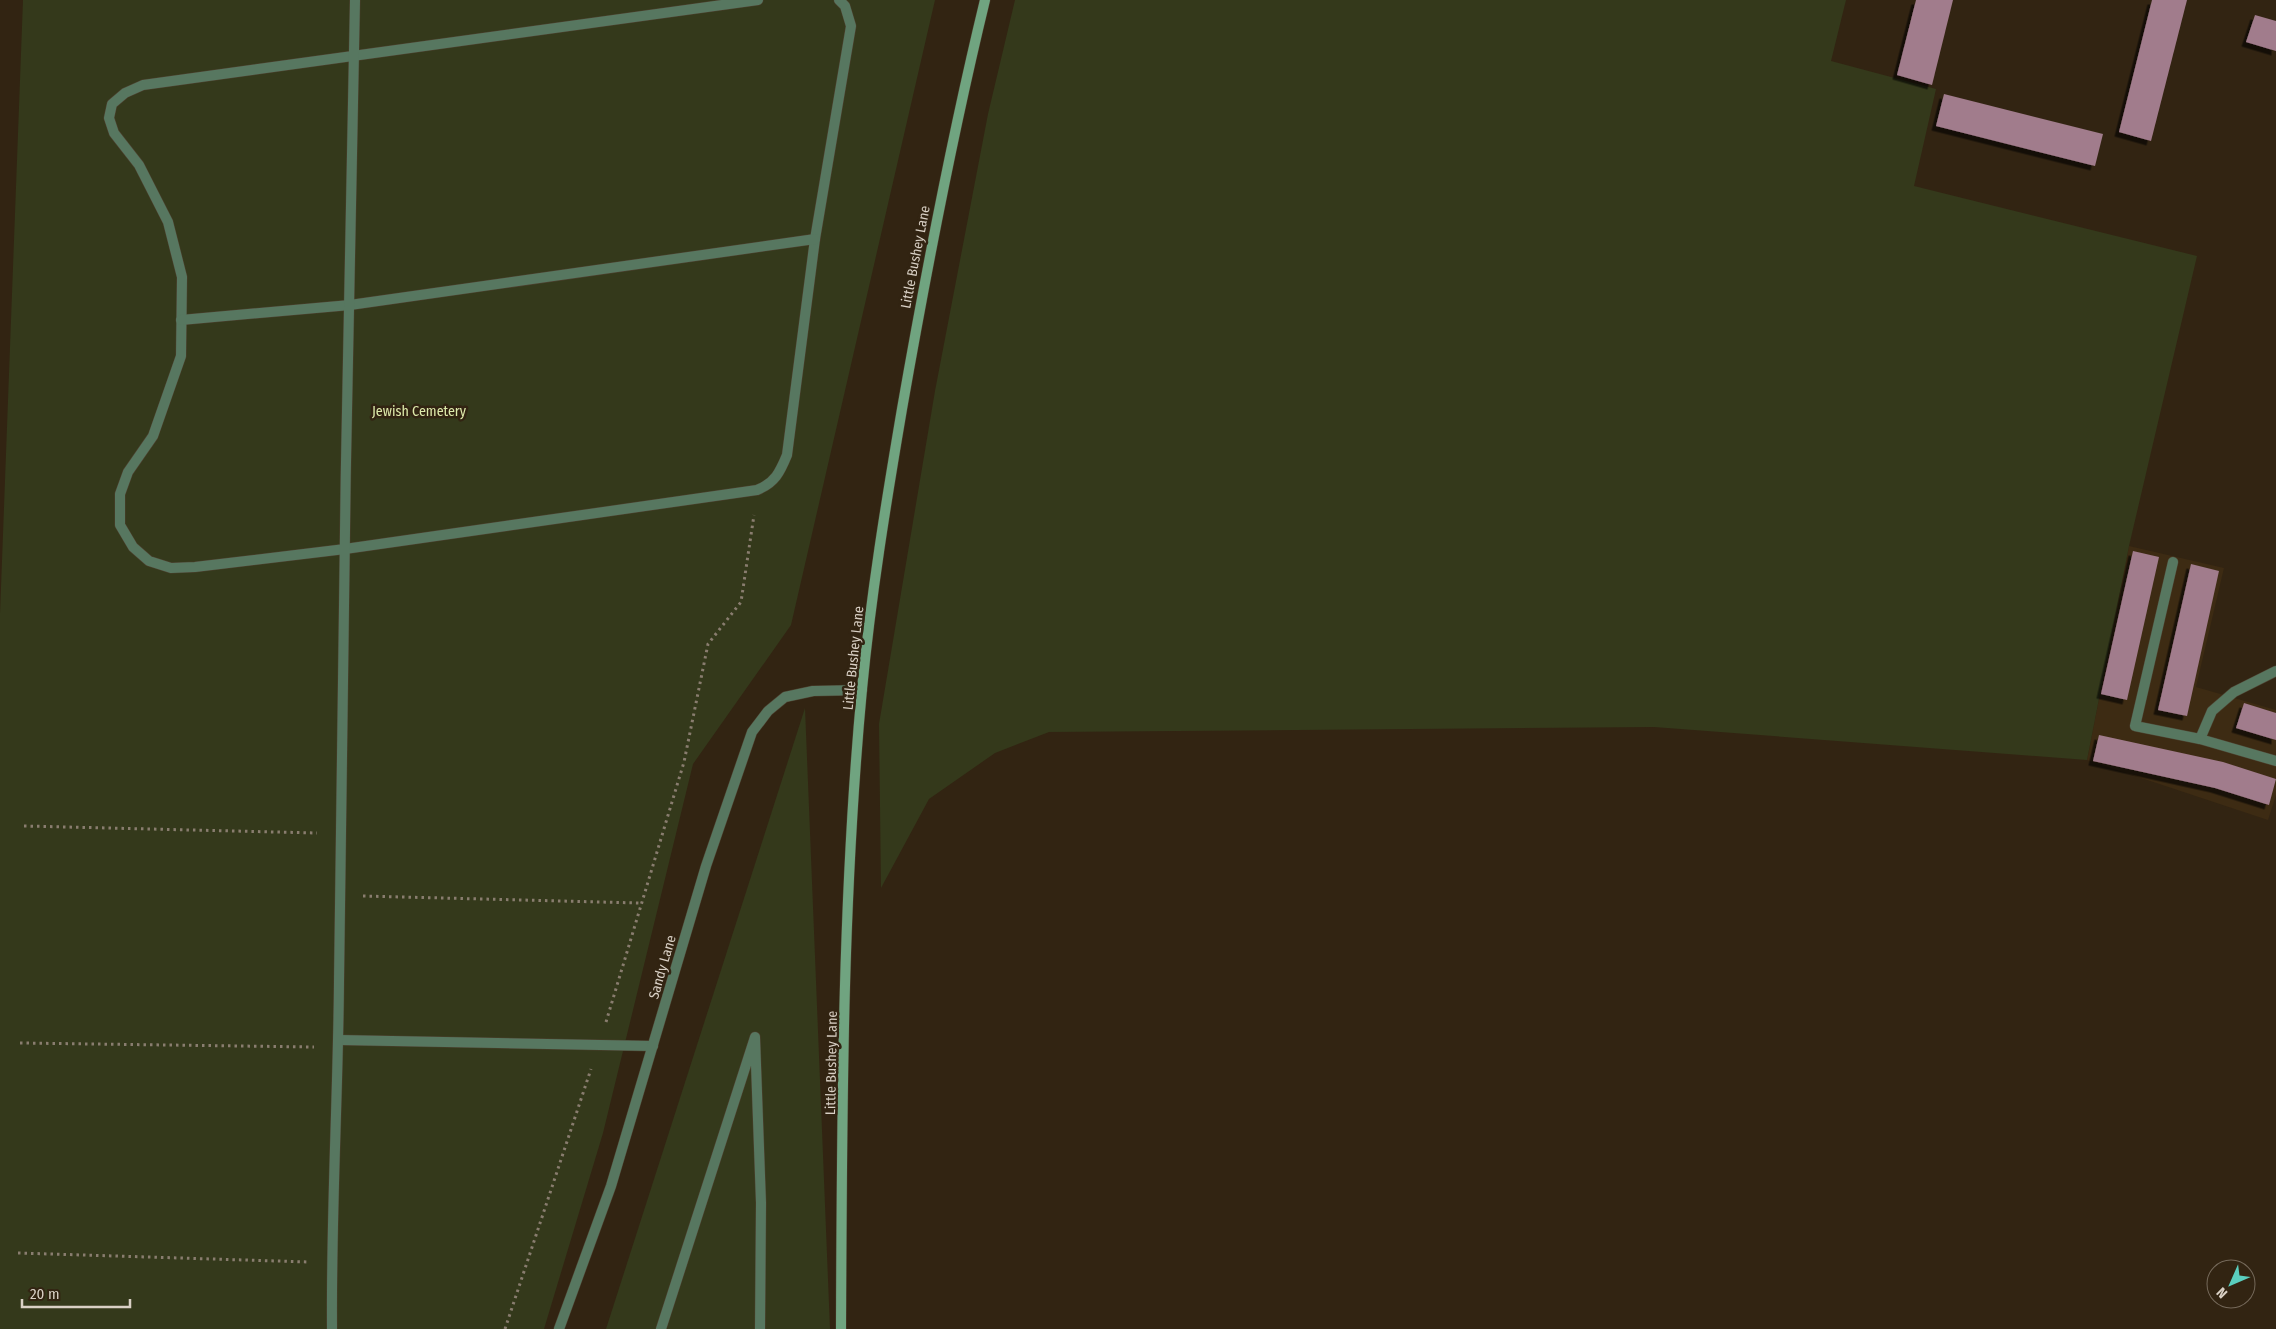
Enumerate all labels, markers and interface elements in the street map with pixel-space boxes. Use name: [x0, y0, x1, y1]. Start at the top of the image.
street label: Little Bushey Lane: [897, 204, 934, 310]
park label: Jewish Cemetery: [372, 403, 467, 420]
street label: Little Bushey Lane: [840, 605, 867, 711]
street label: Sandy Lane: [645, 933, 680, 1001]
street label: Little Bushey Lane: [822, 1011, 841, 1115]
north arrow: [2206, 1259, 2256, 1309]
scale bar: [22, 1276, 130, 1308]
text: N: [2213, 1284, 2231, 1302]
text: 20 m: [30, 1285, 60, 1303]

